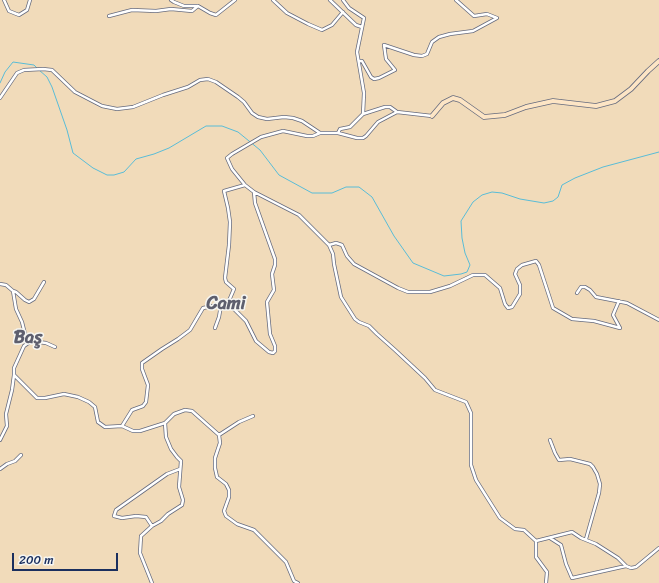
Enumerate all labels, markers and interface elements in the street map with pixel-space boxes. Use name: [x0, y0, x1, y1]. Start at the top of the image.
district label: Cami: [206, 293, 246, 315]
district label: Baş: [14, 327, 42, 349]
scale bar: [14, 545, 120, 571]
text: 200 m: [19, 549, 53, 571]

